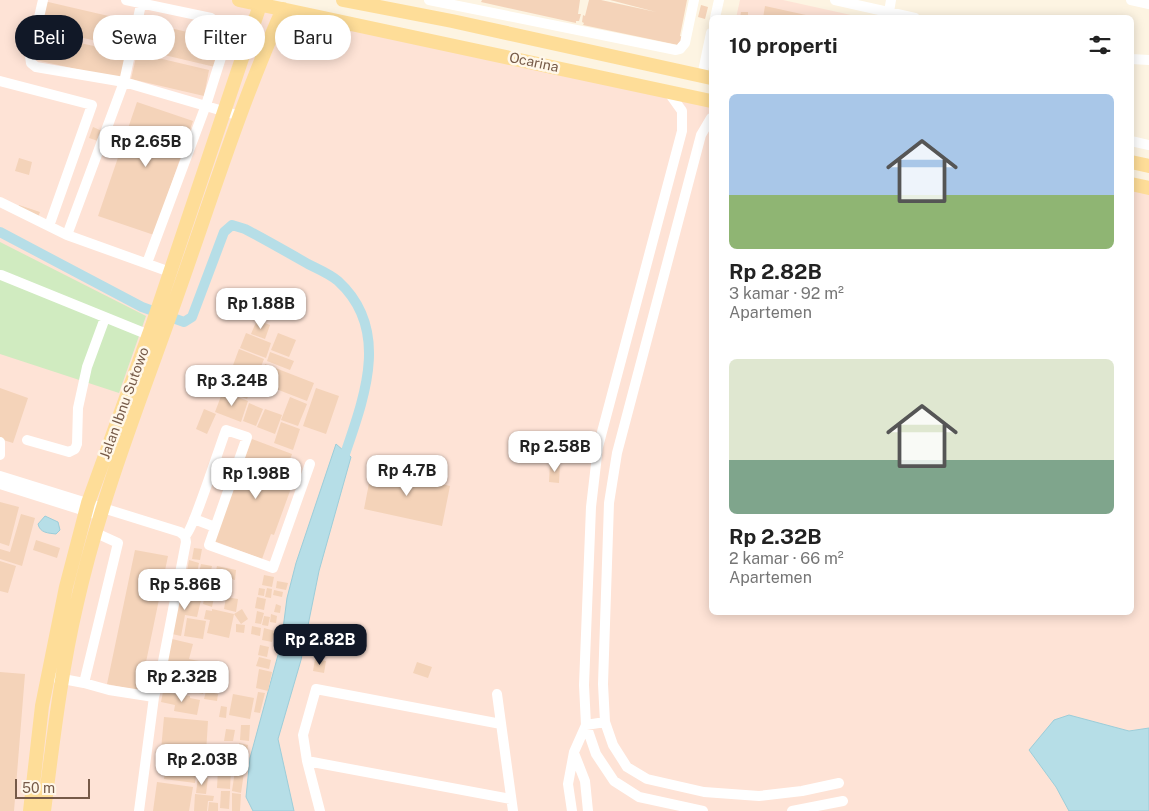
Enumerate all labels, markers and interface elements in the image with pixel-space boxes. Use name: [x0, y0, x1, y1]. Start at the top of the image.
chip: Beli: [15, 15, 83, 60]
chip: Sewa: [93, 15, 175, 60]
chip: Filter: [185, 15, 265, 60]
chip: Baru: [275, 15, 351, 60]
icon: filters: [1086, 31, 1114, 59]
text: 10 properti: [729, 33, 837, 58]
street label: Ocarina: [508, 49, 560, 75]
pin: Rp 2.65B: [94, 126, 198, 168]
icon: home: [877, 126, 967, 216]
text: Rp 2.65B: [110, 132, 182, 151]
text: Rp 2.82B: [729, 259, 822, 284]
text: 3 kamar · 92 m²: [729, 284, 844, 303]
pin: Rp 1.88B: [209, 288, 313, 330]
text: Rp 1.88B: [227, 294, 295, 313]
text: Apartemen: [729, 303, 812, 322]
street label: Jalan Ibnu Sutowo: [96, 345, 152, 461]
pin: Rp 3.24B: [180, 364, 284, 407]
text: Rp 3.24B: [196, 371, 268, 390]
icon: home: [877, 391, 967, 481]
pin: Rp 2.58B: [503, 430, 607, 473]
text: Rp 2.58B: [519, 437, 591, 456]
pin: Rp 4.7B: [361, 454, 453, 497]
pin: Rp 1.98B: [204, 458, 308, 500]
text: Rp 4.7B: [378, 461, 436, 480]
text: Rp 1.98B: [222, 464, 290, 483]
text: Rp 2.32B: [729, 524, 822, 549]
text: 2 kamar · 66 m²: [729, 549, 844, 568]
pin: Rp 5.86B: [133, 568, 237, 611]
text: Apartemen: [729, 568, 812, 587]
text: Rp 5.86B: [149, 575, 221, 594]
pin: Rp 2.82B: [268, 624, 372, 666]
text: Rp 2.82B: [285, 630, 355, 649]
pin: Rp 2.32B: [130, 660, 234, 703]
text: Rp 2.32B: [147, 667, 217, 686]
pin: Rp 2.03B: [150, 744, 254, 786]
text: Rp 2.03B: [167, 750, 237, 769]
scale bar: [15, 776, 90, 799]
text: 50 m: [22, 780, 55, 796]

